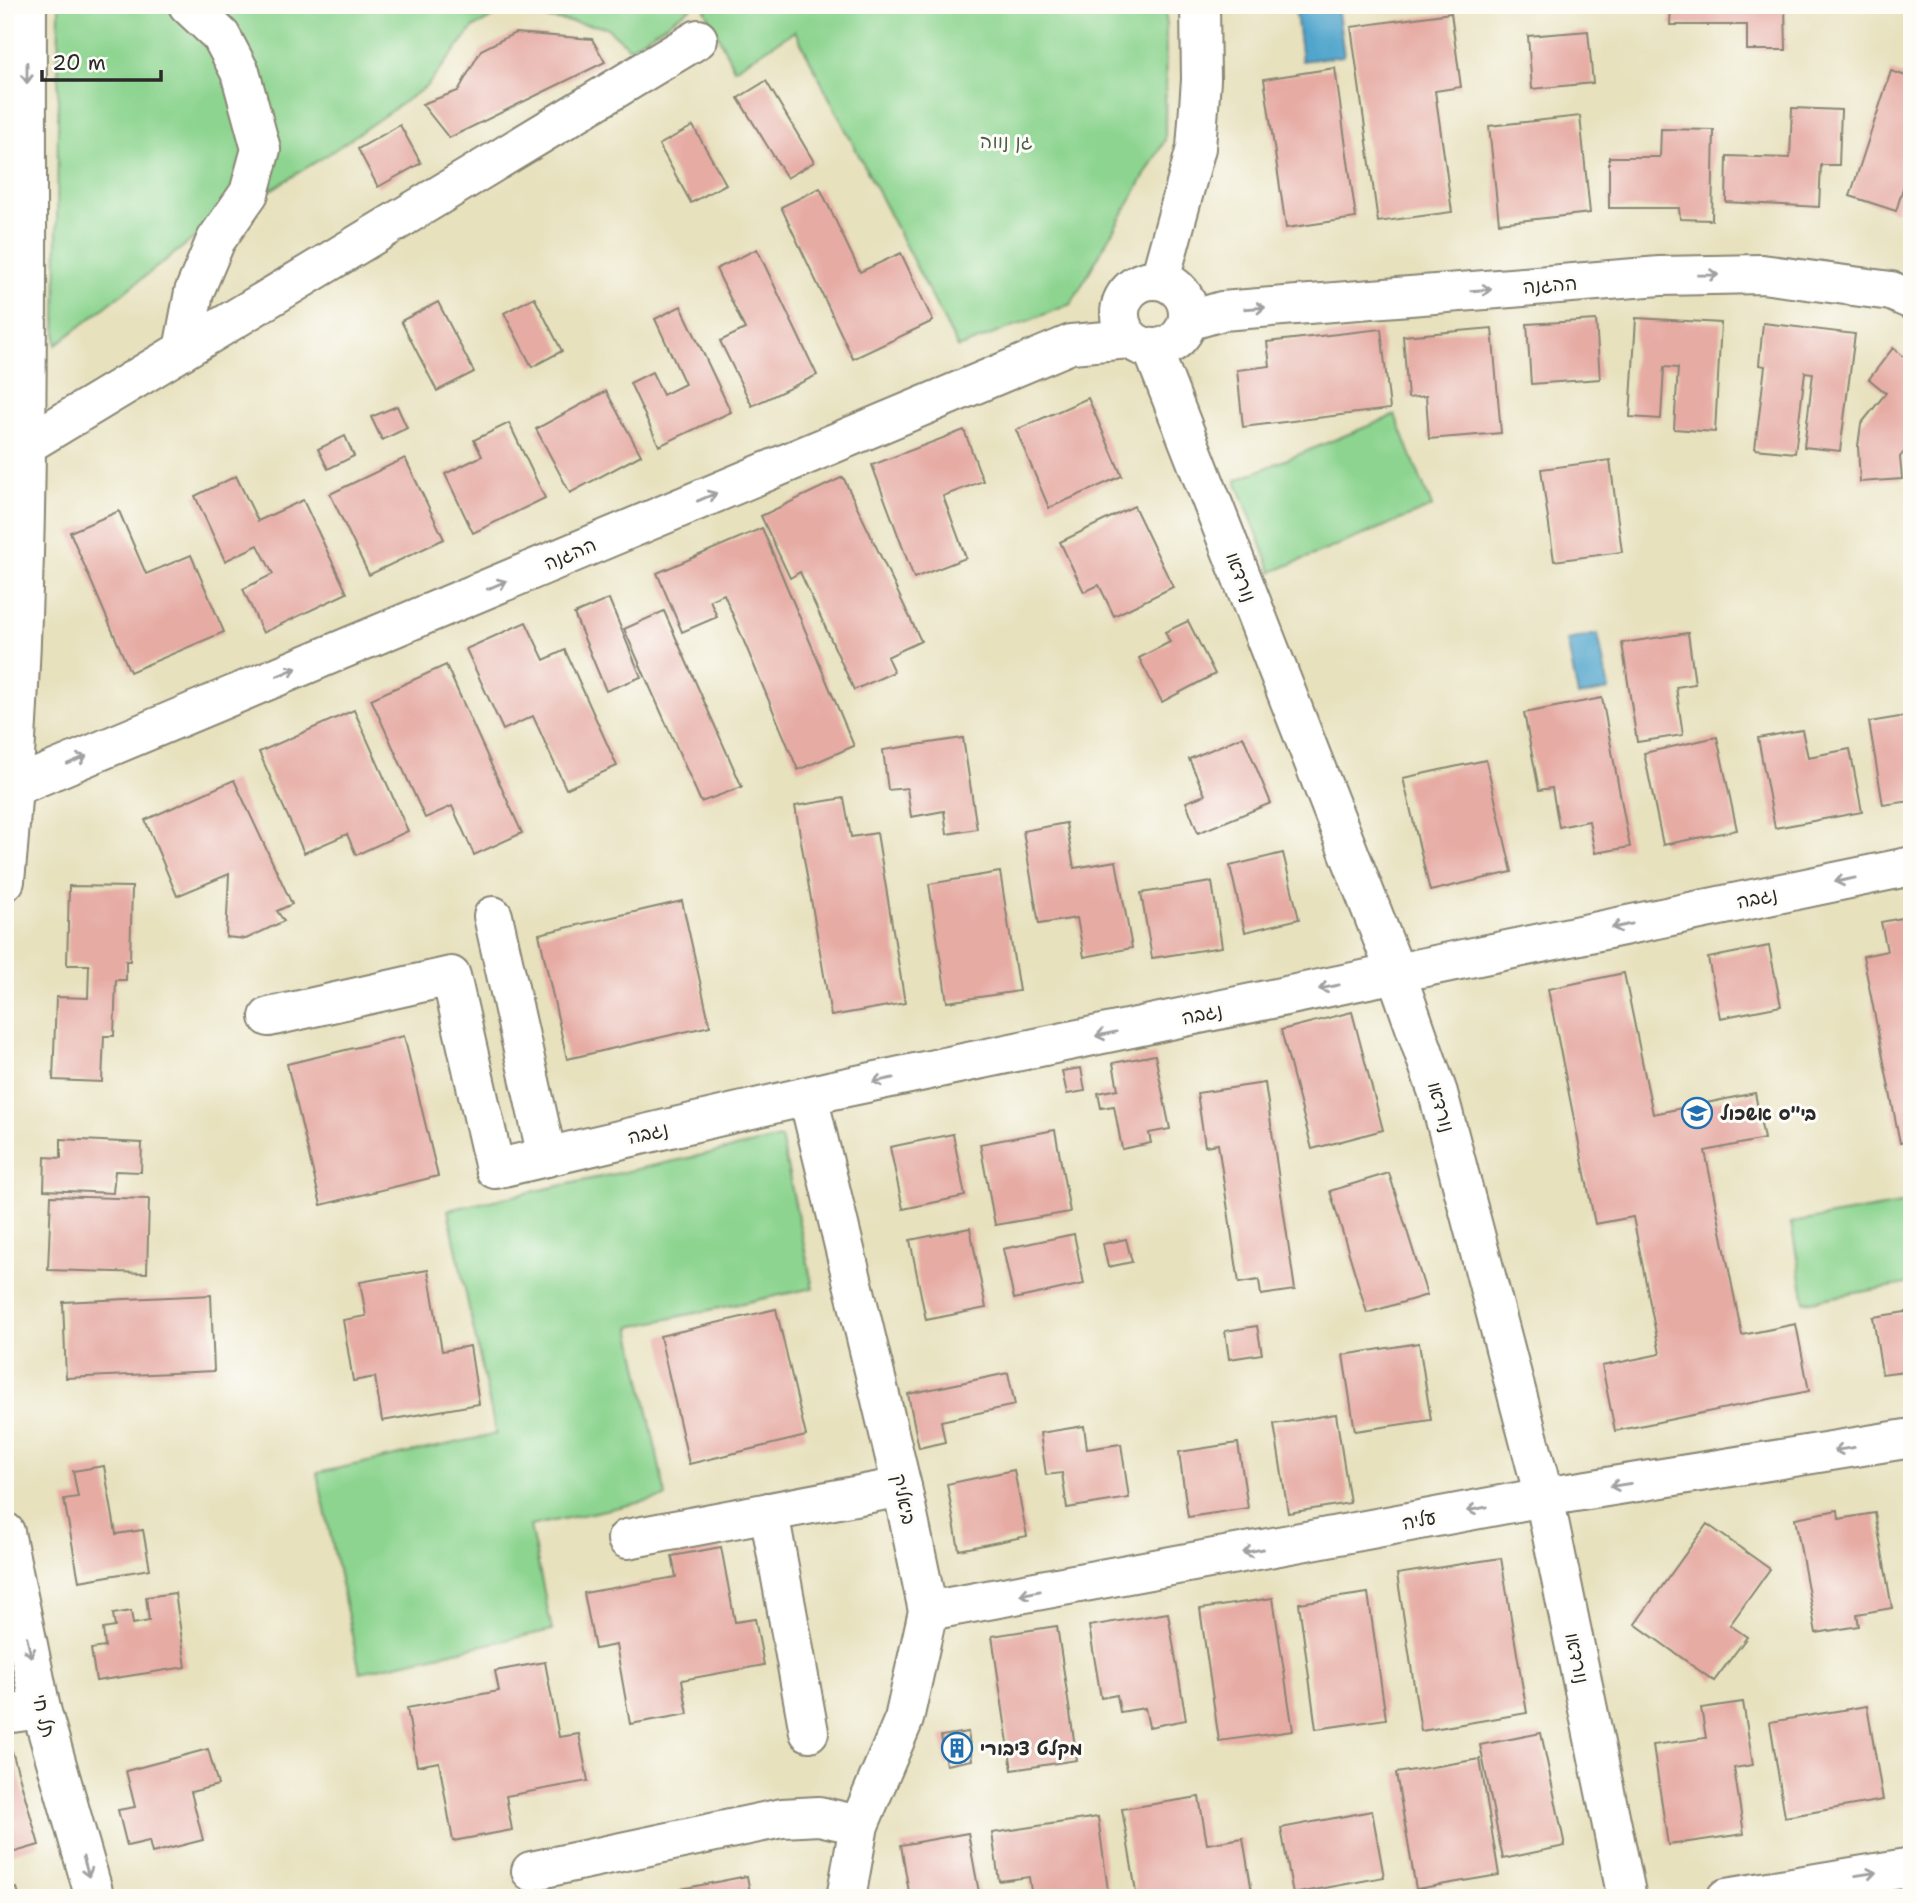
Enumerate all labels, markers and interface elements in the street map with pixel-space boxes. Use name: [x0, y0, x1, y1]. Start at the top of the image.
scale bar: [42, 38, 161, 82]
text: 20 m: [52, 49, 106, 77]
one-way arrow: [20, 62, 34, 85]
park label: גן נווה: [980, 129, 1033, 154]
one-way arrow: [1697, 269, 1720, 282]
street label: ההגנה: [1522, 271, 1578, 299]
one-way arrow: [1470, 284, 1493, 297]
one-way arrow: [1243, 301, 1265, 314]
one-way arrow: [696, 489, 717, 502]
street label: ההגנה: [540, 532, 600, 576]
street label: נורדאו: [1220, 548, 1262, 606]
one-way arrow: [486, 577, 507, 590]
one-way arrow: [276, 665, 297, 678]
one-way arrow: [66, 753, 88, 766]
one-way arrow: [1834, 873, 1857, 887]
street label: נגבה: [1734, 882, 1780, 914]
one-way arrow: [1611, 920, 1634, 934]
one-way arrow: [1318, 981, 1341, 995]
street label: נגבה: [1179, 998, 1225, 1030]
one-way arrow: [1095, 1027, 1118, 1041]
one-way arrow: [872, 1073, 895, 1087]
street label: נורדאו: [1422, 1079, 1460, 1135]
school or university icon: בי"ס אשכול: [1680, 1096, 1714, 1130]
place label: בי"ס אשכול: [1720, 1101, 1817, 1126]
street label: נגבה: [625, 1116, 671, 1150]
one-way arrow: [1833, 1443, 1856, 1456]
street label: ביאליק: [886, 1471, 922, 1527]
one-way arrow: [1609, 1479, 1632, 1492]
one-way arrow: [1466, 1503, 1489, 1517]
street label: עליה: [1400, 1504, 1438, 1536]
one-way arrow: [1242, 1545, 1265, 1558]
one-way arrow: [1019, 1586, 1042, 1600]
street label: נורדאו: [1559, 1630, 1595, 1686]
one-way arrow: [22, 1635, 36, 1658]
street label: תל חי: [27, 1692, 61, 1740]
building icon: מקלט ציבורי: [940, 1731, 974, 1765]
place label: מקלט ציבורי: [980, 1736, 1082, 1761]
one-way arrow: [80, 1856, 93, 1878]
one-way arrow: [1854, 1867, 1877, 1880]

